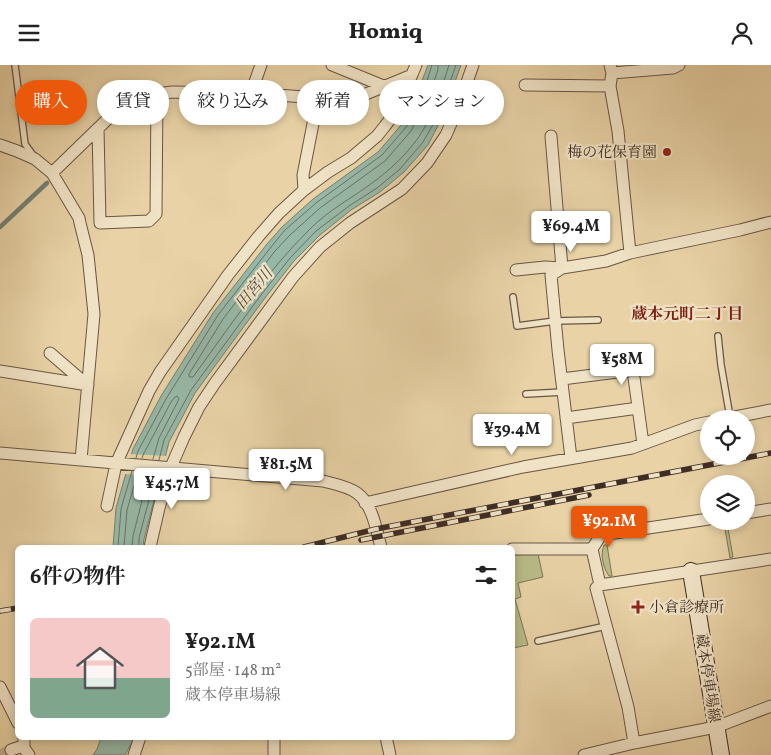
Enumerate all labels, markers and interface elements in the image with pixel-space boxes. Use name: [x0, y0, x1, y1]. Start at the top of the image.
text: Homiq: [349, 17, 422, 48]
icon: menu: [15, 19, 43, 47]
icon: person: [728, 19, 756, 47]
chip: 購入: [15, 80, 87, 125]
chip: 賃貸: [97, 80, 169, 125]
chip: 絞り込み: [179, 80, 287, 125]
chip: 新着: [297, 80, 369, 125]
chip: マンション: [379, 80, 504, 125]
place label: 梅の花保育園: [567, 143, 657, 164]
marker: 梅の花保育園: [661, 146, 673, 158]
pin: ¥69.4M: [530, 211, 612, 253]
text: ¥69.4M: [542, 216, 600, 238]
water label: 田宮川: [231, 262, 280, 315]
district label: 蔵本元町二丁目: [631, 304, 743, 326]
pin: ¥58M: [592, 343, 652, 386]
text: ¥58M: [601, 349, 643, 371]
map controls: [700, 410, 755, 530]
button: locate: [700, 410, 755, 465]
pin: ¥39.4M: [471, 413, 553, 456]
text: ¥39.4M: [484, 419, 540, 441]
pin: ¥81.5M: [245, 449, 327, 491]
text: ¥81.5M: [260, 454, 312, 476]
pin: ¥45.7M: [131, 467, 213, 510]
text: ¥45.7M: [145, 473, 199, 495]
button: layers: [700, 475, 755, 530]
pin: ¥92.1M: [568, 505, 650, 548]
text: ¥92.1M: [582, 511, 636, 533]
icon: filters: [472, 561, 500, 589]
text: 6件の物件: [30, 563, 126, 592]
place label: 小倉診療所: [649, 598, 724, 619]
marker: 小倉診療所: [631, 600, 645, 614]
text: ¥92.1M: [185, 628, 255, 657]
street label: 蔵本停車場線: [689, 632, 724, 724]
icon: home: [70, 638, 130, 698]
text: 5部屋 · 148 m²: [185, 660, 281, 682]
text: 蔵本停車場線: [185, 685, 281, 707]

